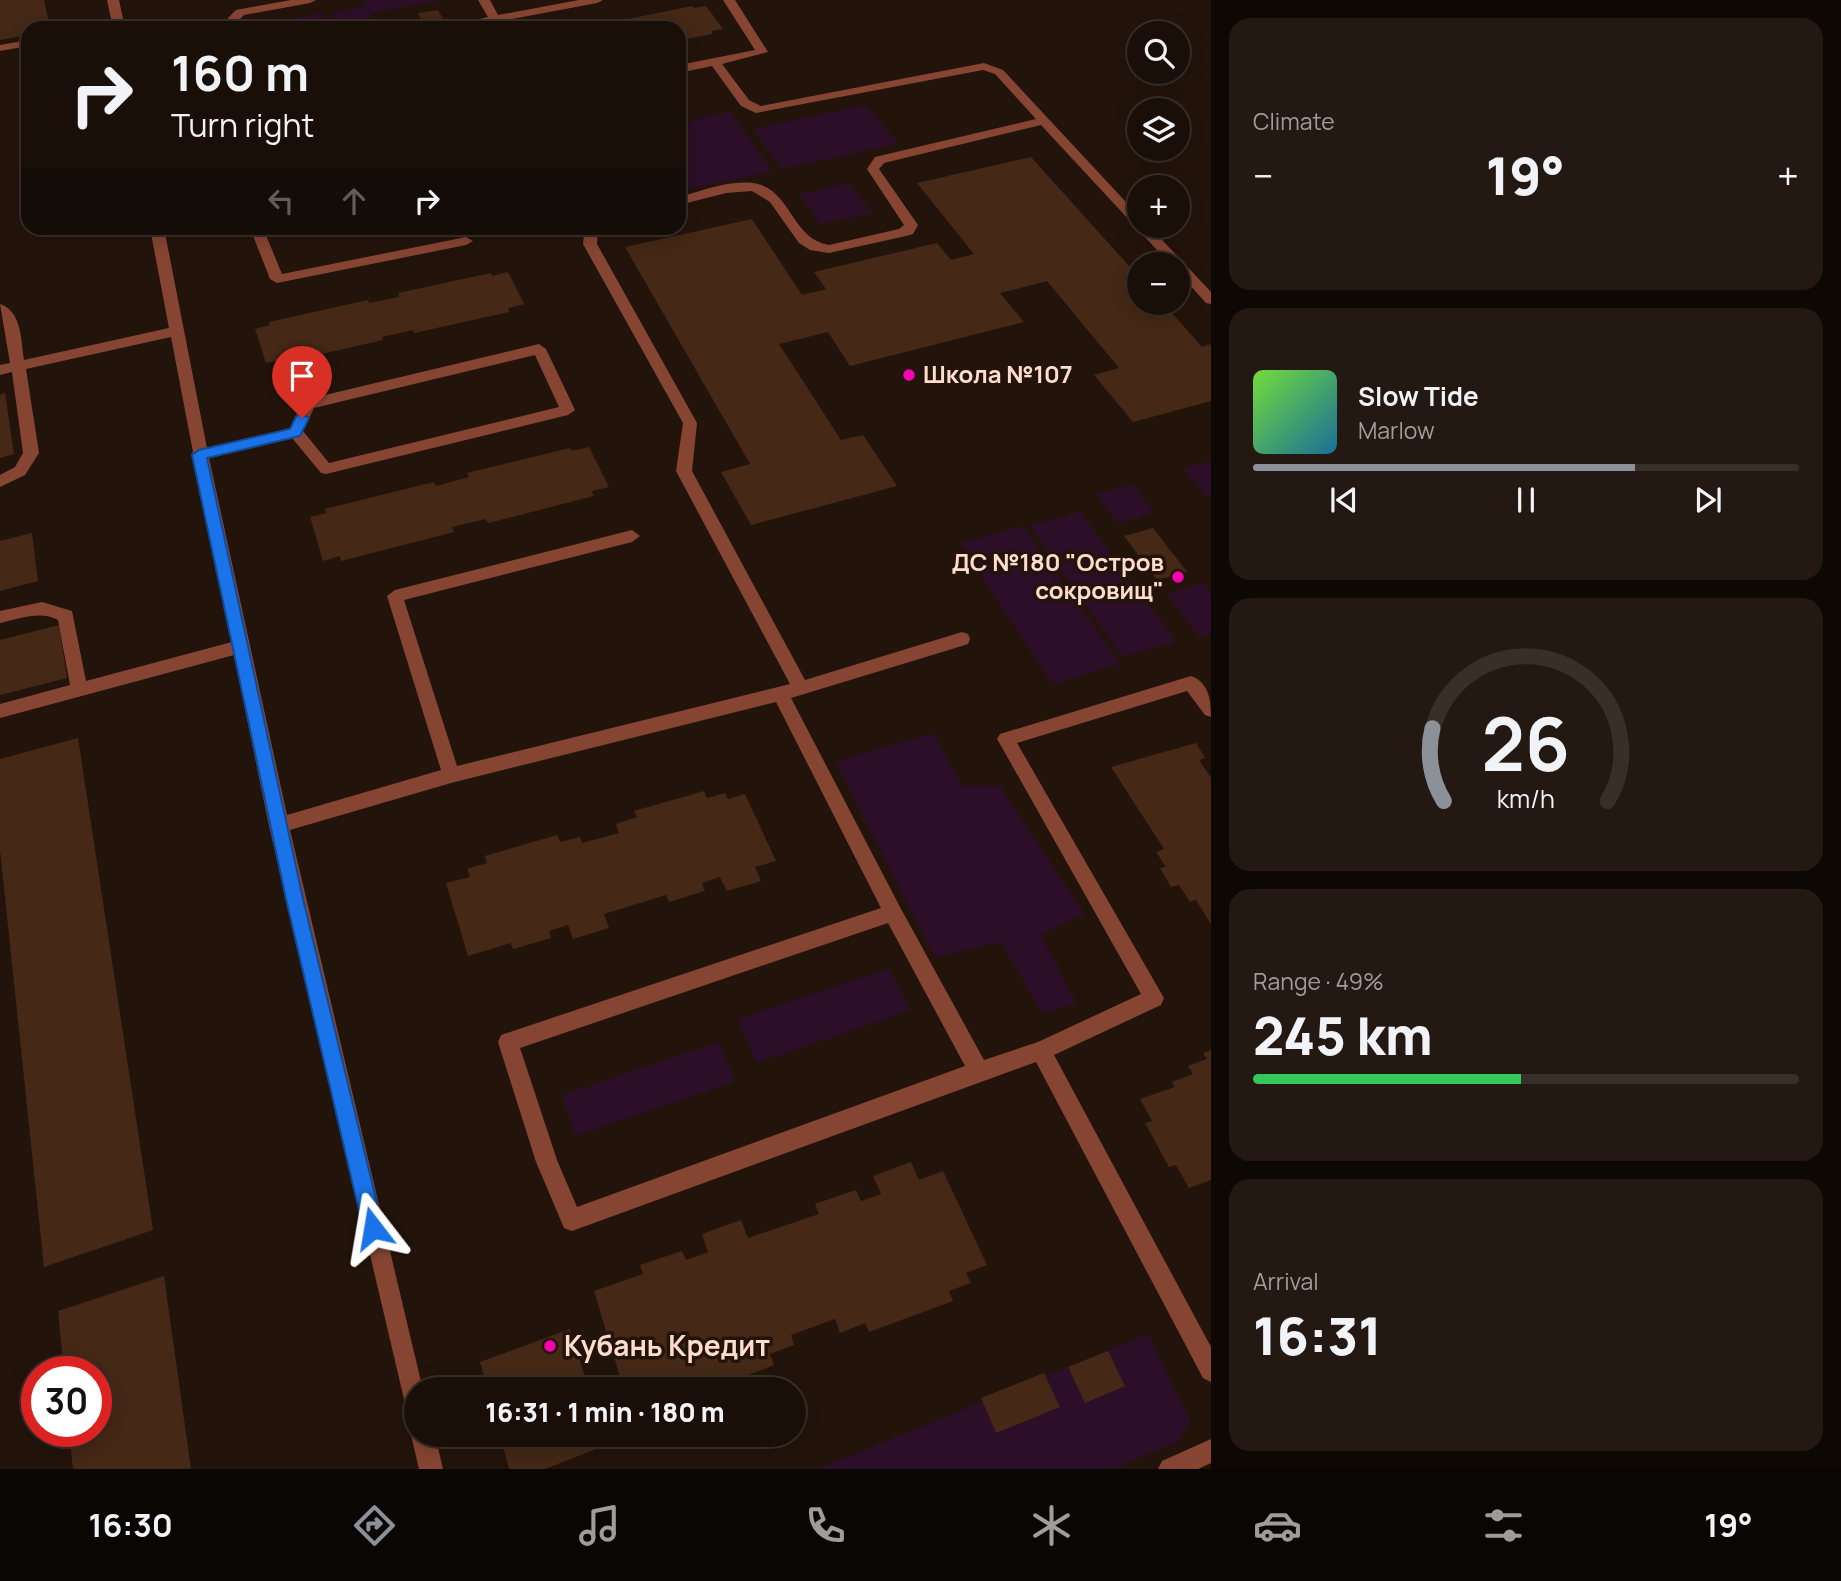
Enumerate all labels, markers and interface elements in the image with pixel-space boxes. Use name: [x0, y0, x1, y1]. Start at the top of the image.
map controls: [1127, 21, 1190, 315]
button: search: [1127, 21, 1190, 84]
text: 160 m: [171, 39, 309, 106]
icon: right: [56, 49, 147, 140]
button: layers: [1127, 98, 1190, 161]
text: Turn right: [171, 103, 314, 147]
text: Climate: [1253, 105, 1335, 137]
text: 19°: [1486, 140, 1565, 211]
text: −: [1253, 149, 1274, 201]
text: +: [1777, 149, 1799, 201]
button: +: [1127, 175, 1190, 238]
icon: left: [262, 182, 300, 220]
icon: ahead: [335, 182, 373, 220]
icon: right: [408, 182, 446, 220]
button: −: [1127, 252, 1190, 315]
pin: [272, 346, 332, 418]
icon: arrive: [283, 357, 321, 395]
place label: Школа №107: [923, 357, 1073, 390]
marker: Школа №107: [901, 367, 917, 383]
text: Slow Tide: [1358, 378, 1479, 414]
text: Marlow: [1358, 414, 1435, 446]
icon: previous: [1325, 481, 1363, 519]
icon: pause: [1507, 481, 1545, 519]
icon: next: [1689, 481, 1727, 519]
place label: ДС №180 "Остров сокровищ": [952, 545, 1164, 606]
marker: ДС №180 "Остров сокровищ": [1170, 569, 1186, 585]
text: 26: [1482, 693, 1570, 793]
text: km/h: [1497, 780, 1555, 815]
text: Range · 49%: [1253, 965, 1384, 997]
text: 245 km: [1253, 1000, 1433, 1071]
position arrow: [336, 1191, 410, 1265]
text: Arrival: [1253, 1265, 1319, 1297]
text: 16:31: [1253, 1300, 1382, 1371]
place label: Кубань Кредит: [564, 1326, 770, 1364]
marker: Кубань Кредит: [542, 1338, 558, 1354]
speed limit sign: 30: [21, 1356, 112, 1447]
text: 16:31 · 1 min · 180 m: [485, 1394, 725, 1430]
icon: directions: [350, 1501, 399, 1550]
icon: music: [575, 1501, 624, 1550]
icon: phone: [801, 1501, 850, 1550]
icon: climate: [1027, 1501, 1076, 1550]
icon: car: [1253, 1501, 1302, 1550]
icon: filters: [1479, 1501, 1528, 1550]
text: 16:30: [88, 1503, 173, 1547]
text: 19°: [1704, 1503, 1753, 1547]

